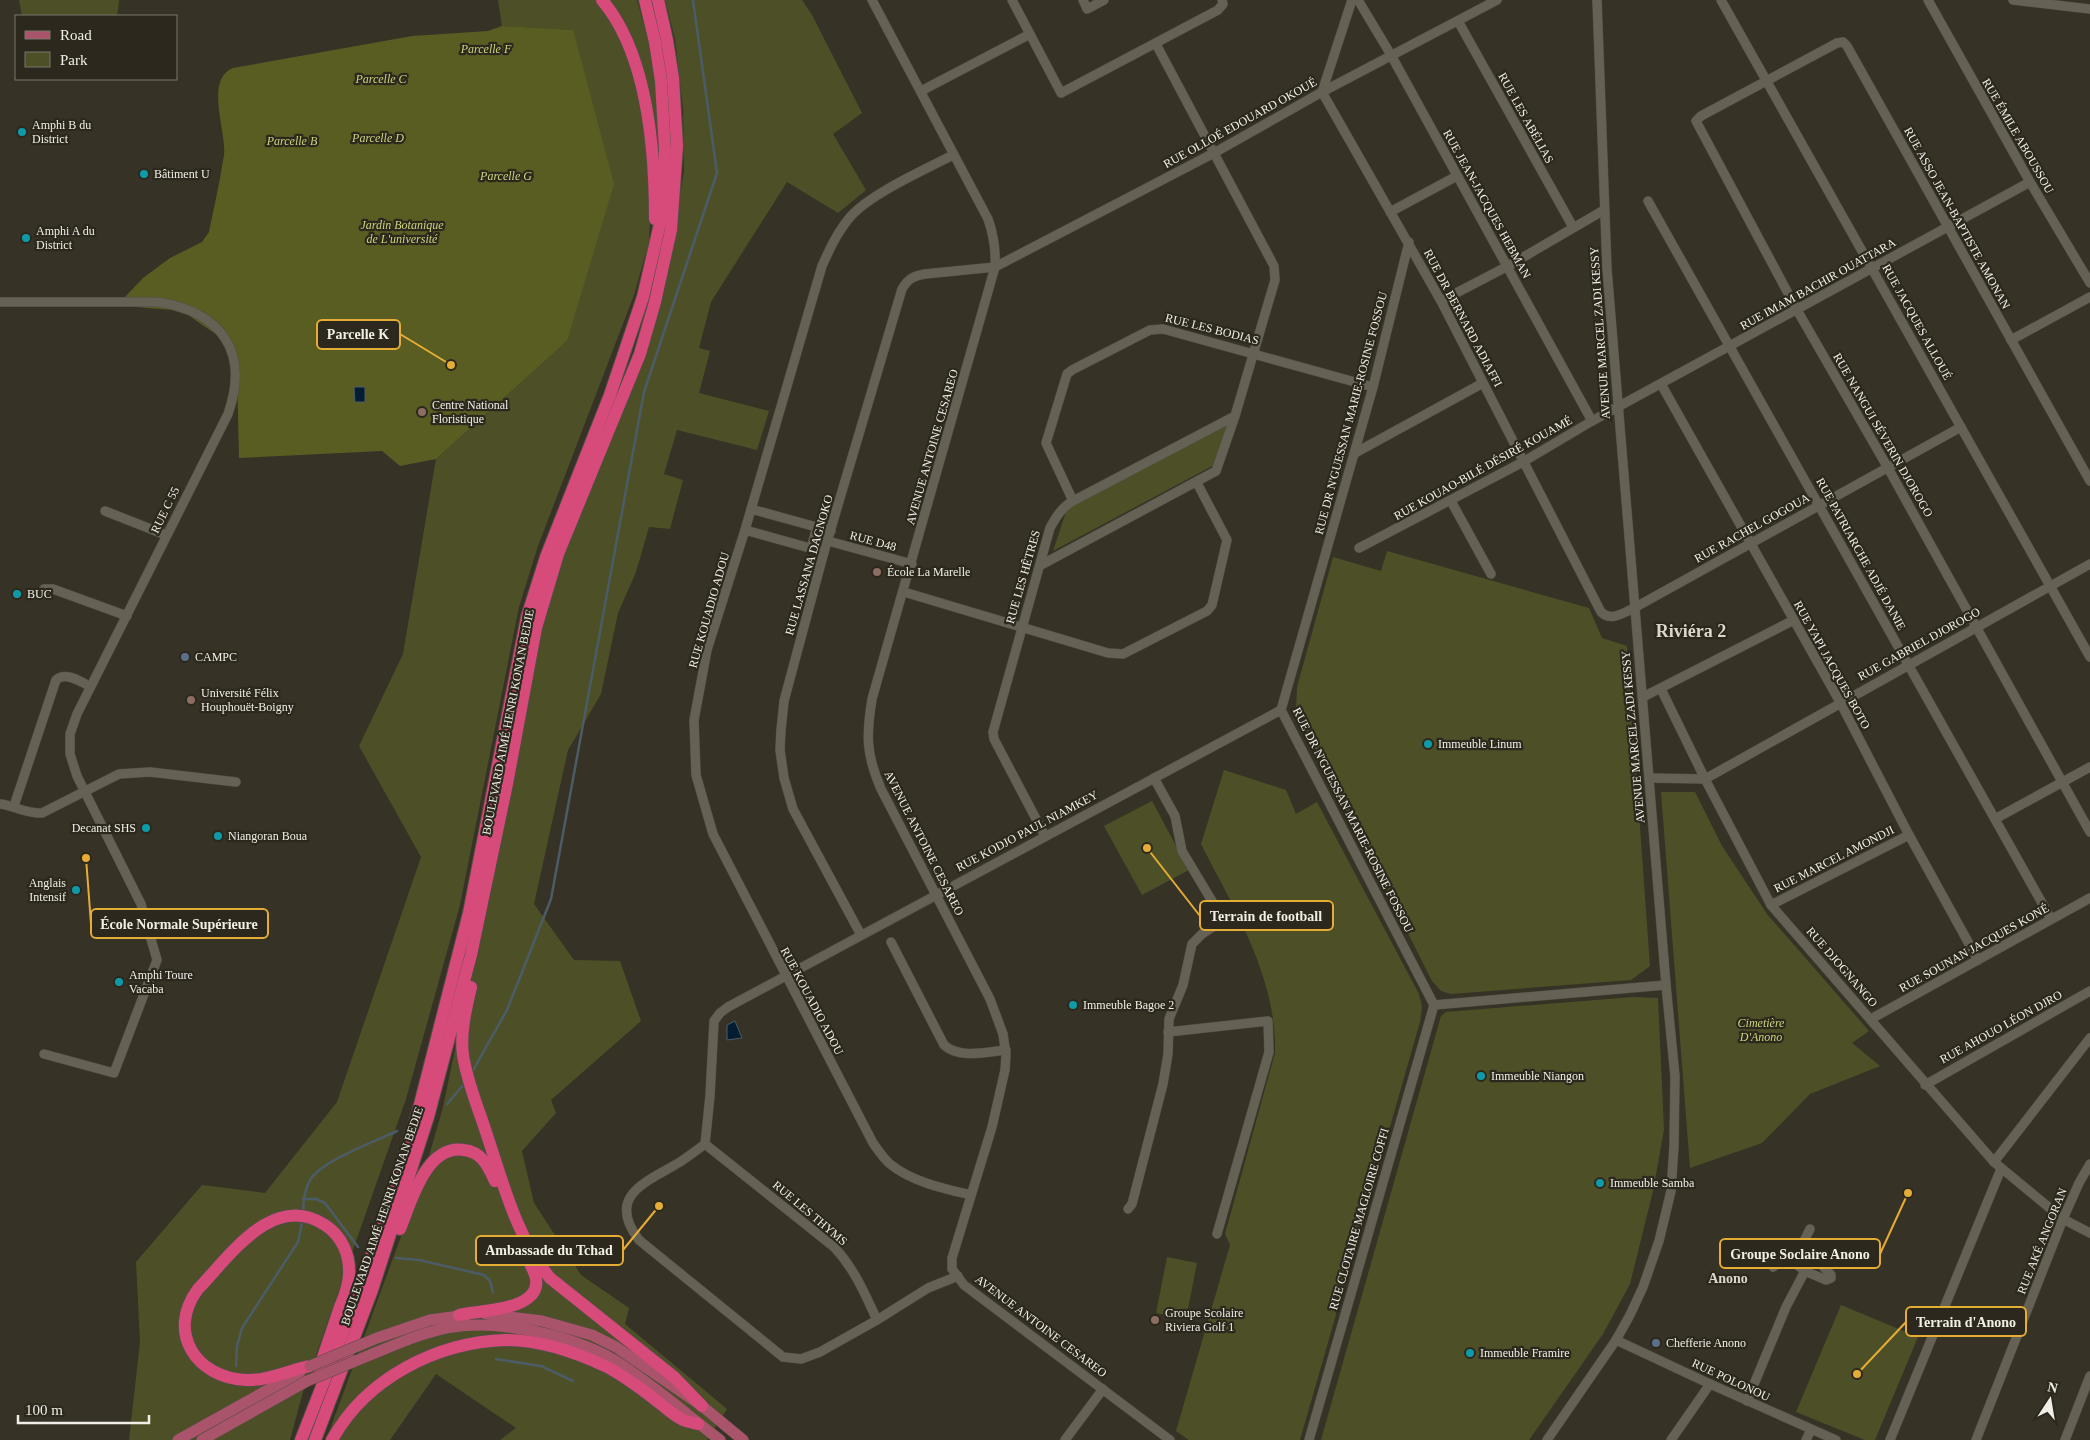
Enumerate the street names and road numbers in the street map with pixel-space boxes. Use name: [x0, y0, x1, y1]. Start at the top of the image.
street label: RUE LES ABÉLIAS: [1495, 70, 1557, 166]
street label: RUE OLLOÉ EDOUARD OKOUÉ: [1161, 75, 1319, 171]
street label: RUE ÉMILE ABOUSSOU: [1979, 76, 2057, 196]
street label: RUE ASSO JEAN-BAPTISTE AMONAN: [1901, 125, 2013, 312]
street label: RUE JEAN-JACQUES HEBMAN: [1440, 127, 1534, 281]
street label: RUE IMAM BACHIR OUATTARA: [1738, 235, 1899, 333]
street label: AVENUE MARCEL ZADI KESSY: [1587, 246, 1613, 420]
street label: RUE DR BERNARD ADIAFFI: [1421, 247, 1505, 389]
street label: RUE JACQUES ALLOUÉ: [1879, 262, 1955, 382]
street label: RUE DR N'GUESSAN MARIE-ROSINE FOSSOU: [1312, 290, 1390, 536]
street label: RUE LES BODIAS: [1164, 311, 1260, 347]
street label: RUE NANGUI SÉVERIN DJOROGO: [1830, 351, 1936, 520]
street label: AVENUE ANTOINE CESAREO: [903, 367, 961, 526]
street label: RUE KOUAO-BILÉ DÉSIRÉ KOUAMÉ: [1391, 413, 1575, 523]
street label: RUE PATRIARCHE ADJÉ DANIE: [1813, 475, 1909, 633]
street label: RUE C 55: [148, 484, 182, 536]
street label: RUE RACHEL GOGOUA: [1692, 490, 1812, 566]
street label: RUE LASSANA DAGNOKO: [782, 493, 836, 637]
street label: RUE D48: [848, 528, 898, 554]
street label: RUE LES HÊTRES: [1003, 529, 1043, 625]
street label: RUE KOUADIO ADOU: [686, 550, 732, 670]
street label: RUE YAPI JACQUES BOTO: [1791, 598, 1873, 732]
street label: RUE GABRIEL DJOROGO: [1855, 604, 1983, 683]
street label: BOULEVARD AIMÉ HENRI KONAN BEDIE: [479, 608, 537, 836]
street label: AVENUE MARCEL ZADI KESSY: [1618, 650, 1648, 824]
street label: RUE DR N'GUESSAN MARIE-ROSINE FOSSOU: [1290, 705, 1416, 935]
street label: AVENUE ANTOINE CESAREO: [881, 768, 967, 918]
street label: RUE KODJO PAUL NIAMKEY: [954, 787, 1101, 874]
street label: RUE MARCEL AMONDJI: [1772, 823, 1896, 895]
street label: RUE SOUNAN JACQUES KONÉ: [1897, 901, 2051, 995]
street label: RUE DJOGNANGO: [1804, 924, 1881, 1010]
street label: RUE KOUADIO ADOU: [778, 945, 847, 1058]
street label: RUE AHOUO LÉON DJRO: [1937, 987, 2065, 1066]
street label: BOULEVARD AIMÉ HENRI KONAN BEDIE: [338, 1105, 426, 1327]
street label: RUE CLOTAIRE MAGLOIRE COFFI: [1326, 1126, 1392, 1312]
street label: RUE LES THYMS: [770, 1178, 850, 1248]
street label: RUE AKÉ ANGORAN: [2014, 1186, 2070, 1296]
street label: AVENUE ANTOINE CESAREO: [973, 1272, 1110, 1380]
street label: RUE POLONOU: [1690, 1356, 1772, 1404]

